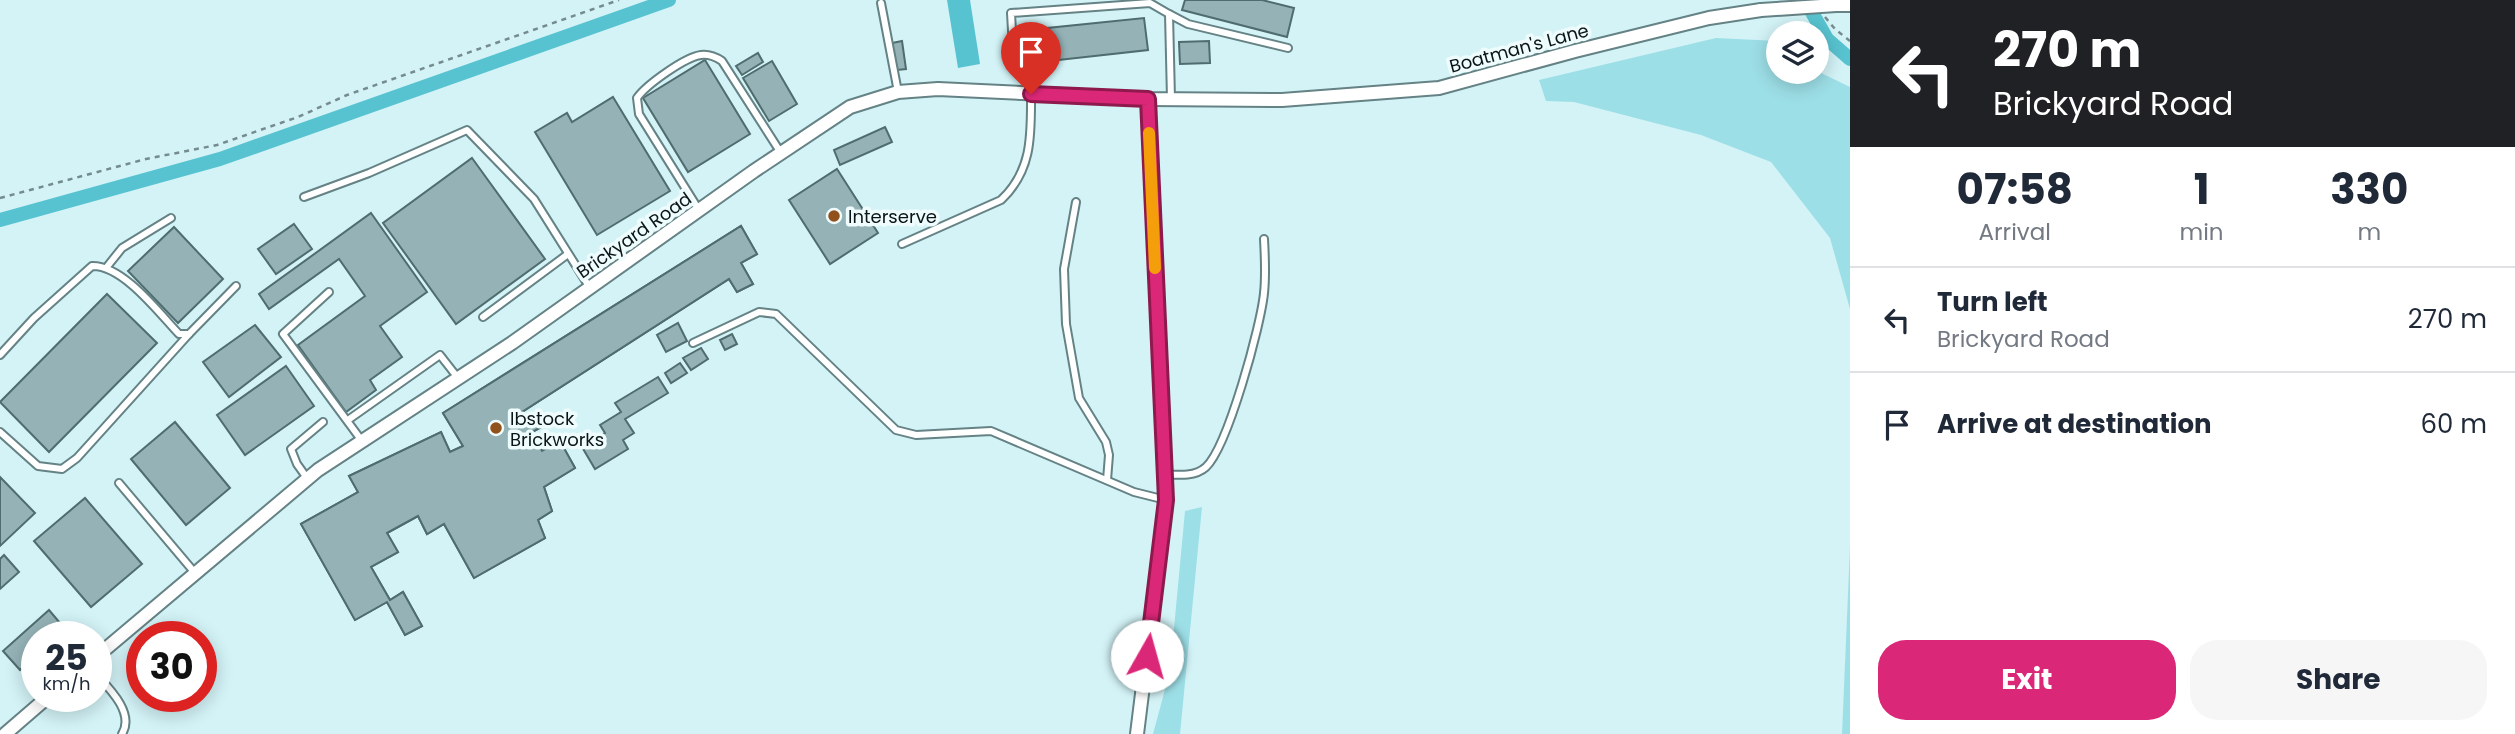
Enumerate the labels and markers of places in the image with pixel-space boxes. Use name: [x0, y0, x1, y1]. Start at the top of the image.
pin: [1001, 22, 1061, 94]
place label: Interserve: [848, 204, 937, 229]
marker: Interserve: [826, 208, 842, 224]
place label: Ibstock Brickworks: [510, 406, 604, 452]
marker: Ibstock Brickworks: [488, 420, 504, 436]

